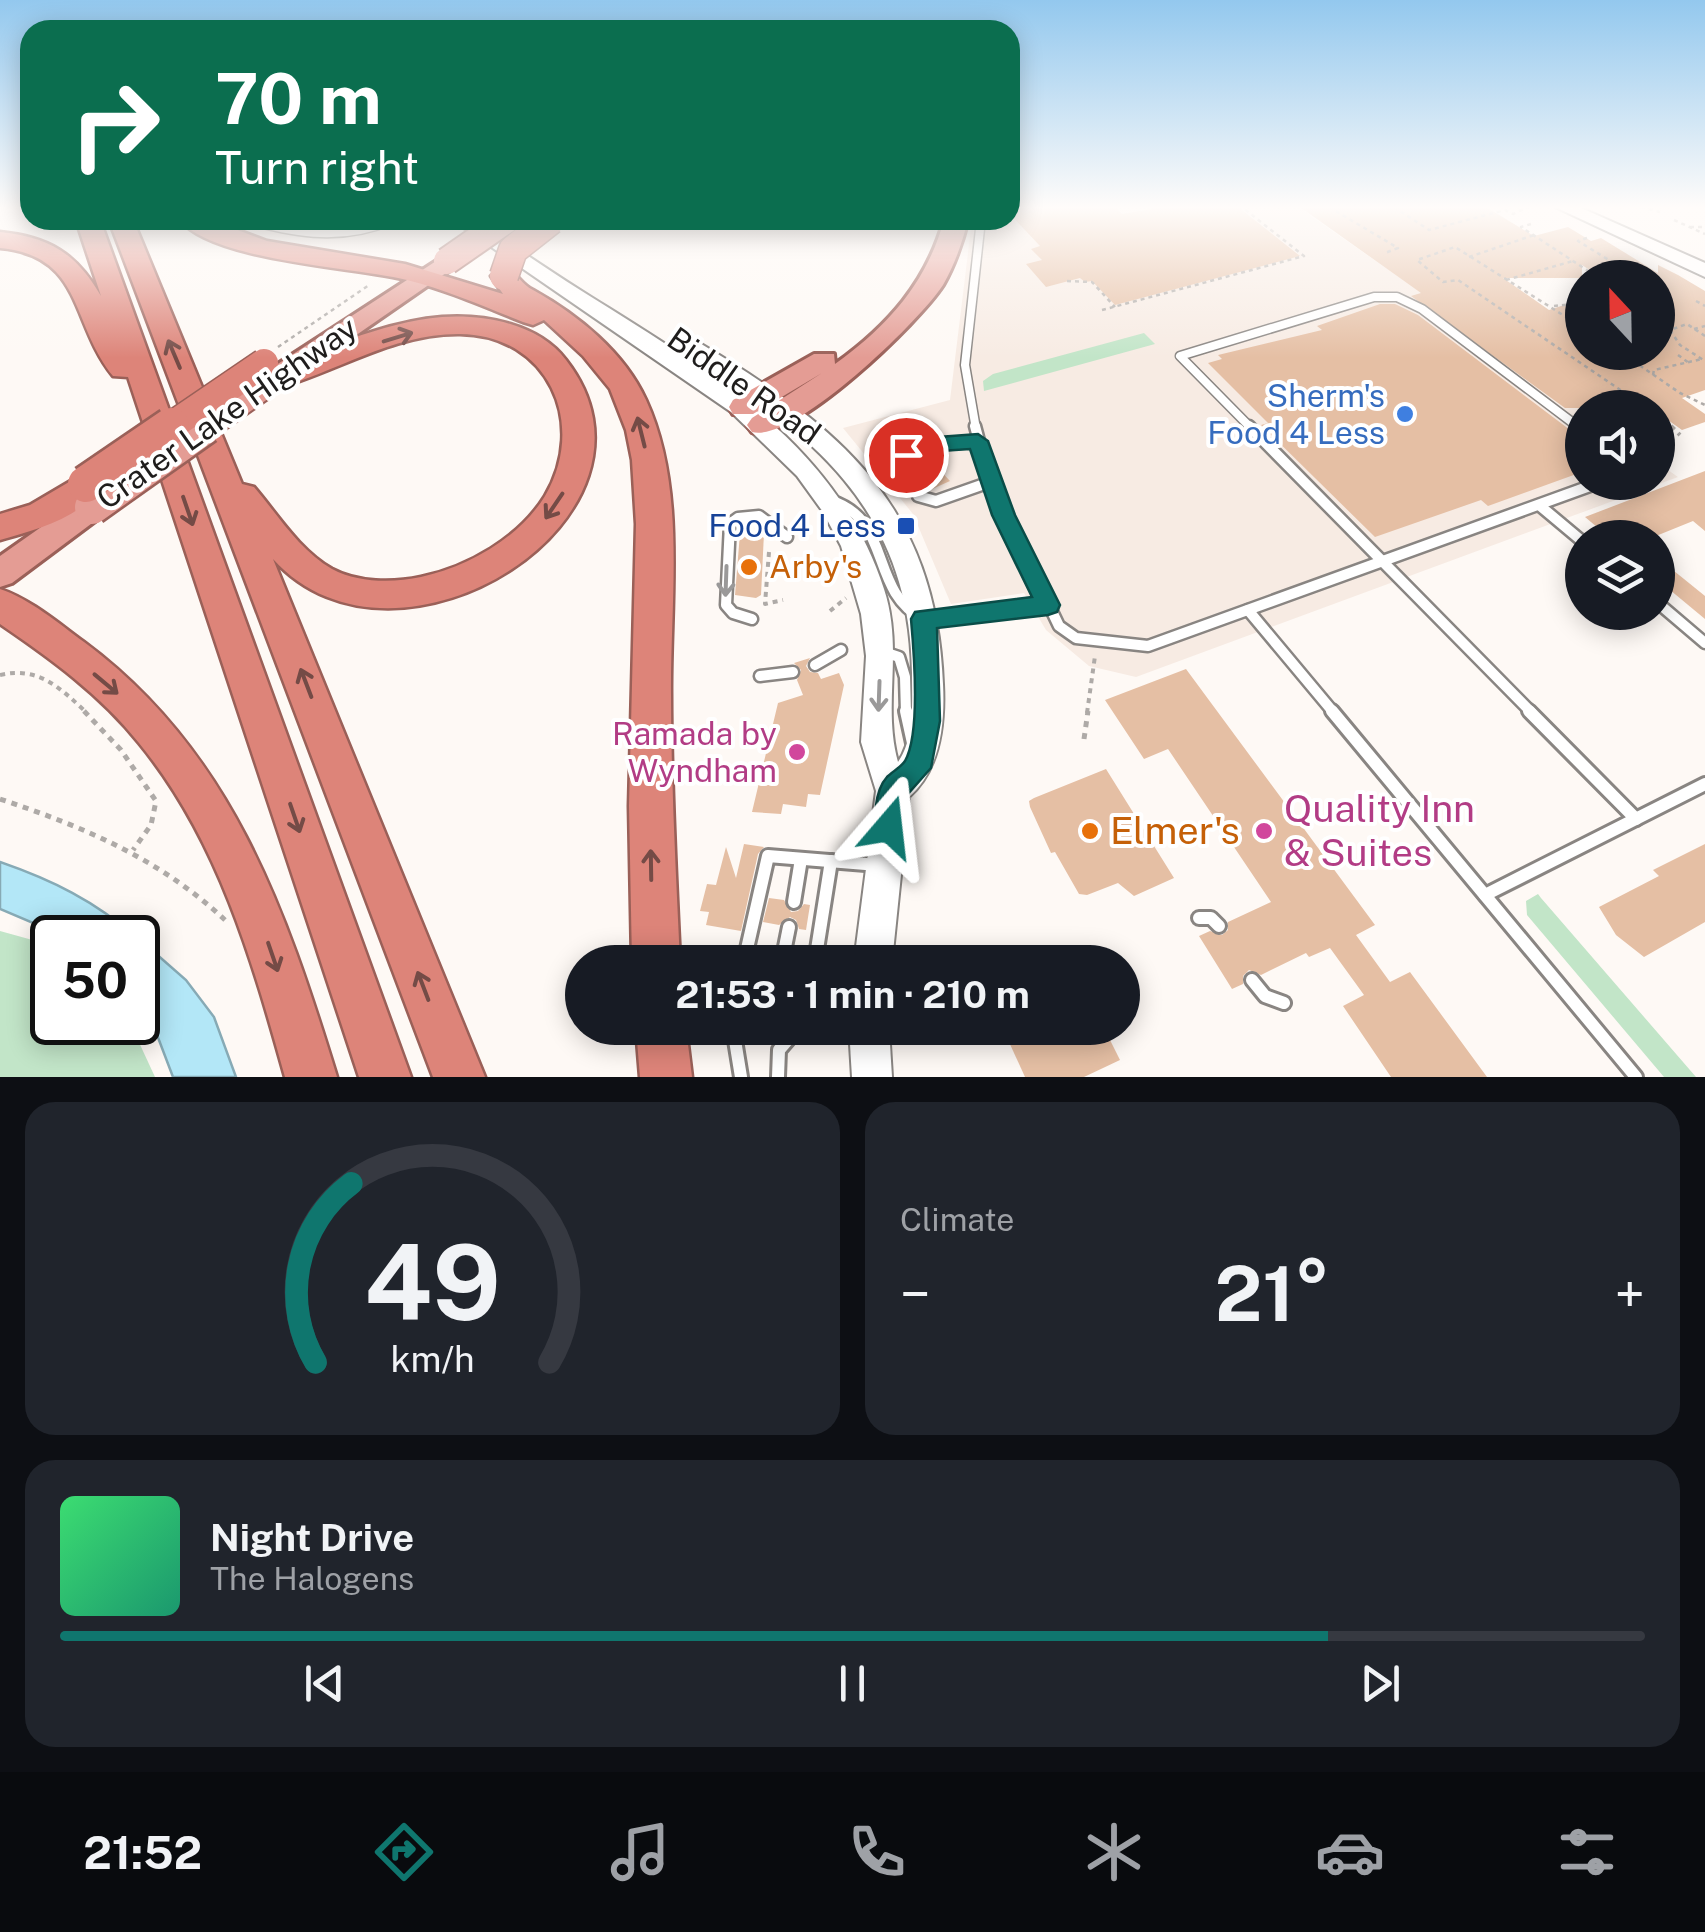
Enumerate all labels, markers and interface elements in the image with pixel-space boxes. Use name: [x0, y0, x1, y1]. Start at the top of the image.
text: 70 m: [215, 57, 382, 140]
icon: right: [50, 60, 180, 190]
text: Turn right: [215, 141, 419, 194]
north arrow: [1565, 260, 1675, 370]
map controls: [1565, 260, 1675, 630]
street label: Crater Lake Highway: [90, 309, 364, 516]
street label: Biddle Road: [661, 319, 828, 452]
one-way arrow: [381, 327, 413, 345]
one-way arrow: [164, 339, 182, 370]
place label: Sherm's Food 4 Less: [1207, 377, 1385, 451]
button: sound: [1565, 390, 1675, 500]
marker: Sherm's Food 4 Less: [1394, 403, 1416, 425]
pin: [864, 413, 949, 498]
one-way arrow: [631, 417, 649, 449]
icon: arrive: [879, 428, 934, 483]
one-way arrow: [543, 492, 564, 520]
one-way arrow: [181, 494, 199, 526]
place label: Food 4 Less: [708, 507, 886, 544]
marker: Food 4 Less: [895, 515, 917, 537]
button: layers: [1565, 520, 1675, 630]
place label: Arby's: [769, 548, 862, 585]
marker: Arby's: [738, 556, 760, 578]
one-way arrow: [716, 565, 735, 597]
one-way arrow: [295, 669, 313, 699]
one-way arrow: [93, 672, 118, 695]
one-way arrow: [869, 680, 888, 712]
place label: Ramada by Wyndham: [612, 715, 777, 789]
marker: Ramada by Wyndham: [786, 741, 808, 763]
position arrow: [837, 775, 941, 879]
place label: Quality Inn & Suites: [1284, 786, 1475, 875]
one-way arrow: [287, 801, 305, 832]
place label: Elmer's: [1110, 808, 1240, 853]
marker: Elmer's: [1079, 820, 1101, 842]
marker: Quality Inn & Suites: [1253, 820, 1275, 842]
one-way arrow: [642, 850, 661, 882]
speed limit sign: 50: [30, 915, 160, 1045]
one-way arrow: [266, 941, 284, 973]
one-way arrow: [413, 971, 431, 1002]
text: 21:53 · 1 min · 210 m: [675, 972, 1030, 1017]
text: Climate: [900, 1201, 1014, 1238]
text: 49: [364, 1221, 501, 1343]
text: 21°: [1215, 1250, 1330, 1338]
text: −: [900, 1262, 931, 1326]
text: +: [1615, 1262, 1645, 1326]
text: km/h: [390, 1338, 475, 1380]
text: Night Drive: [210, 1515, 414, 1560]
text: The Halogens: [210, 1560, 414, 1597]
icon: previous: [297, 1656, 352, 1711]
icon: pause: [825, 1656, 880, 1711]
icon: next: [1353, 1656, 1408, 1711]
icon: directions: [369, 1817, 439, 1887]
icon: music: [605, 1817, 675, 1887]
icon: phone: [842, 1817, 912, 1887]
icon: climate: [1079, 1817, 1149, 1887]
icon: car: [1315, 1817, 1385, 1887]
icon: filters: [1552, 1817, 1622, 1887]
text: 21:52: [83, 1826, 202, 1879]

